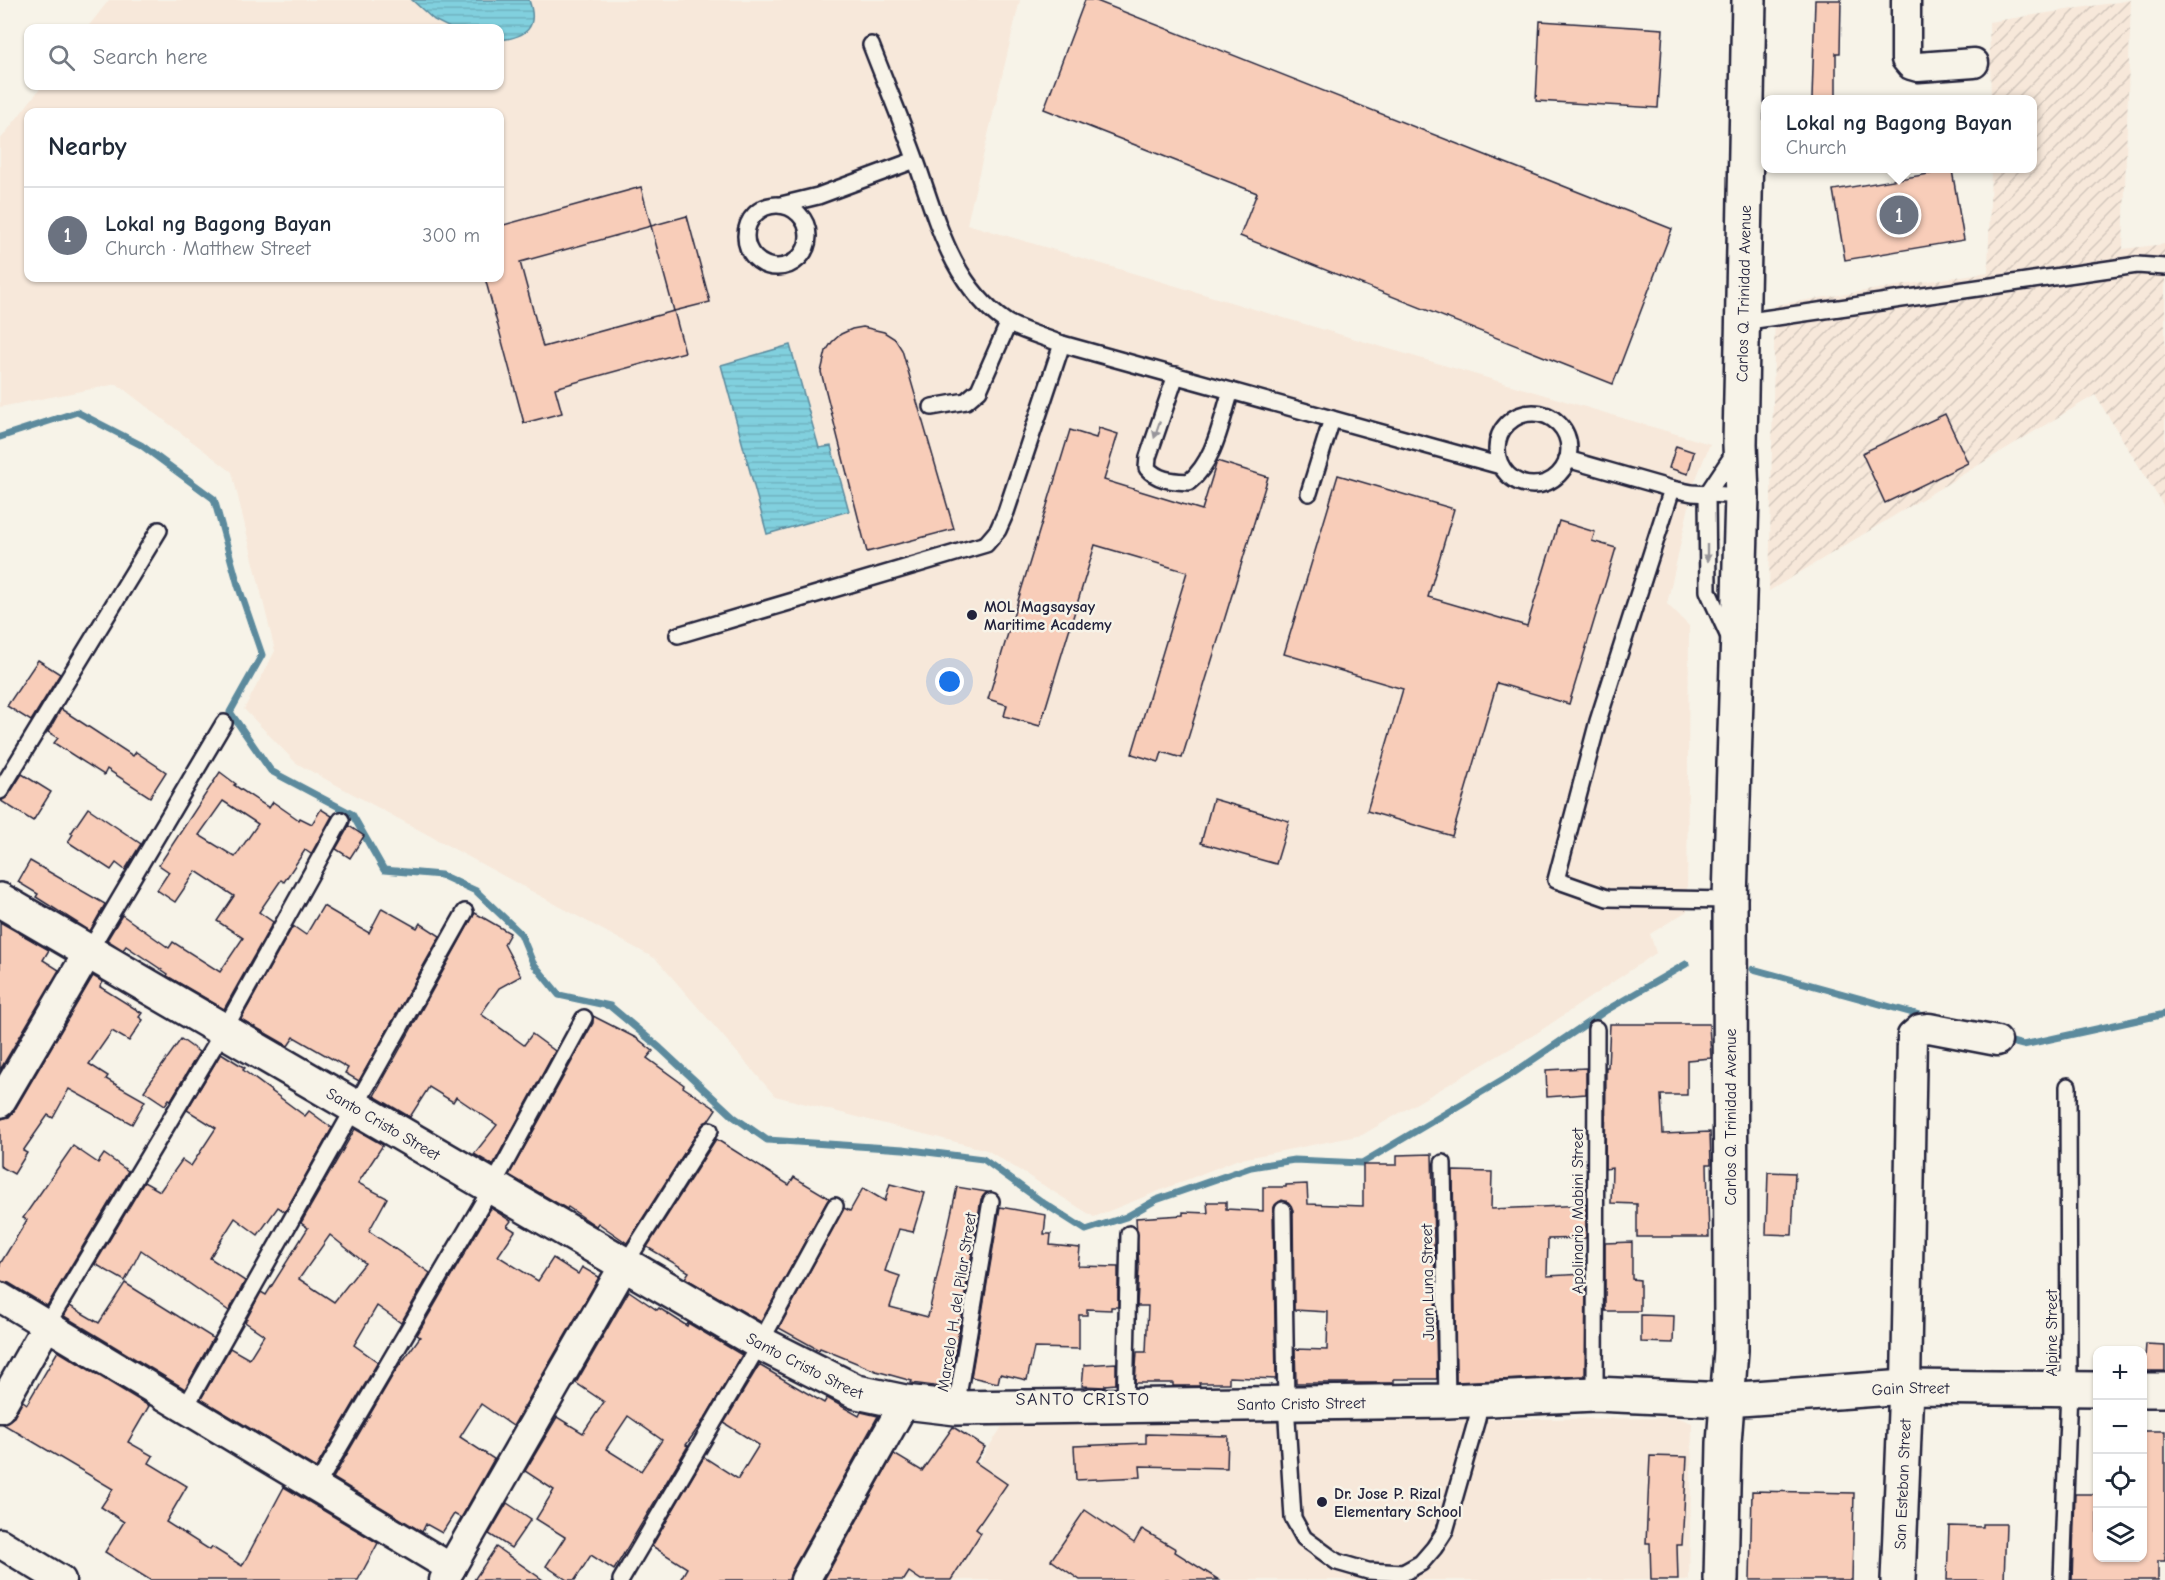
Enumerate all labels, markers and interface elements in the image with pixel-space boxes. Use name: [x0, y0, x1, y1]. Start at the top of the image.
search box: [24, 24, 504, 90]
icon: search: [45, 41, 78, 74]
text: Search here: [93, 44, 208, 70]
popup: [1761, 95, 2037, 173]
text: Lokal ng Bagong Bayan: [1786, 110, 2012, 136]
text: Nearby: [48, 132, 127, 162]
text: Church: [1786, 136, 1847, 159]
pin: 1: [1880, 192, 1918, 238]
street label: Carlos Q. Trinidad Avenue: [1733, 205, 1755, 382]
text: Lokal ng Bagong Bayan: [105, 211, 331, 237]
text: 1: [64, 224, 71, 247]
text: 300 m: [422, 224, 480, 247]
text: Church · Matthew Street: [105, 237, 311, 260]
one-way arrow: [1151, 421, 1161, 439]
one-way arrow: [1703, 543, 1712, 562]
place label: MOL Magsaysay Maritime Academy: [984, 598, 1112, 634]
marker: MOL Magsaysay Maritime Academy: [965, 608, 979, 622]
your location: [935, 667, 964, 696]
street label: Carlos Q. Trinidad Avenue: [1722, 1029, 1740, 1205]
street label: Santo Cristo Street: [323, 1084, 443, 1165]
street label: Apolinario Mabini Street: [1569, 1128, 1587, 1294]
street label: Marcelo H. del Pilar Street: [934, 1211, 980, 1393]
street label: Juan Luna Street: [1418, 1223, 1438, 1340]
street label: Alpine Street: [2043, 1289, 2061, 1377]
street label: Santo Cristo Street: [743, 1329, 865, 1403]
map controls: [2093, 1346, 2147, 1562]
button: +: [2093, 1346, 2147, 1400]
street label: Gain Street: [1871, 1379, 1950, 1399]
district label: SANTO CRISTO: [1016, 1389, 1150, 1410]
street label: Santo Cristo Street: [1237, 1394, 1366, 1414]
button: −: [2093, 1400, 2147, 1454]
street label: San Esteban Street: [1891, 1418, 1915, 1550]
button: locate: [2093, 1454, 2147, 1508]
place label: Dr. Jose P. Rizal Elementary School: [1334, 1485, 1462, 1521]
marker: Dr. Jose P. Rizal Elementary School: [1315, 1495, 1329, 1509]
button: layers: [2093, 1508, 2147, 1562]

